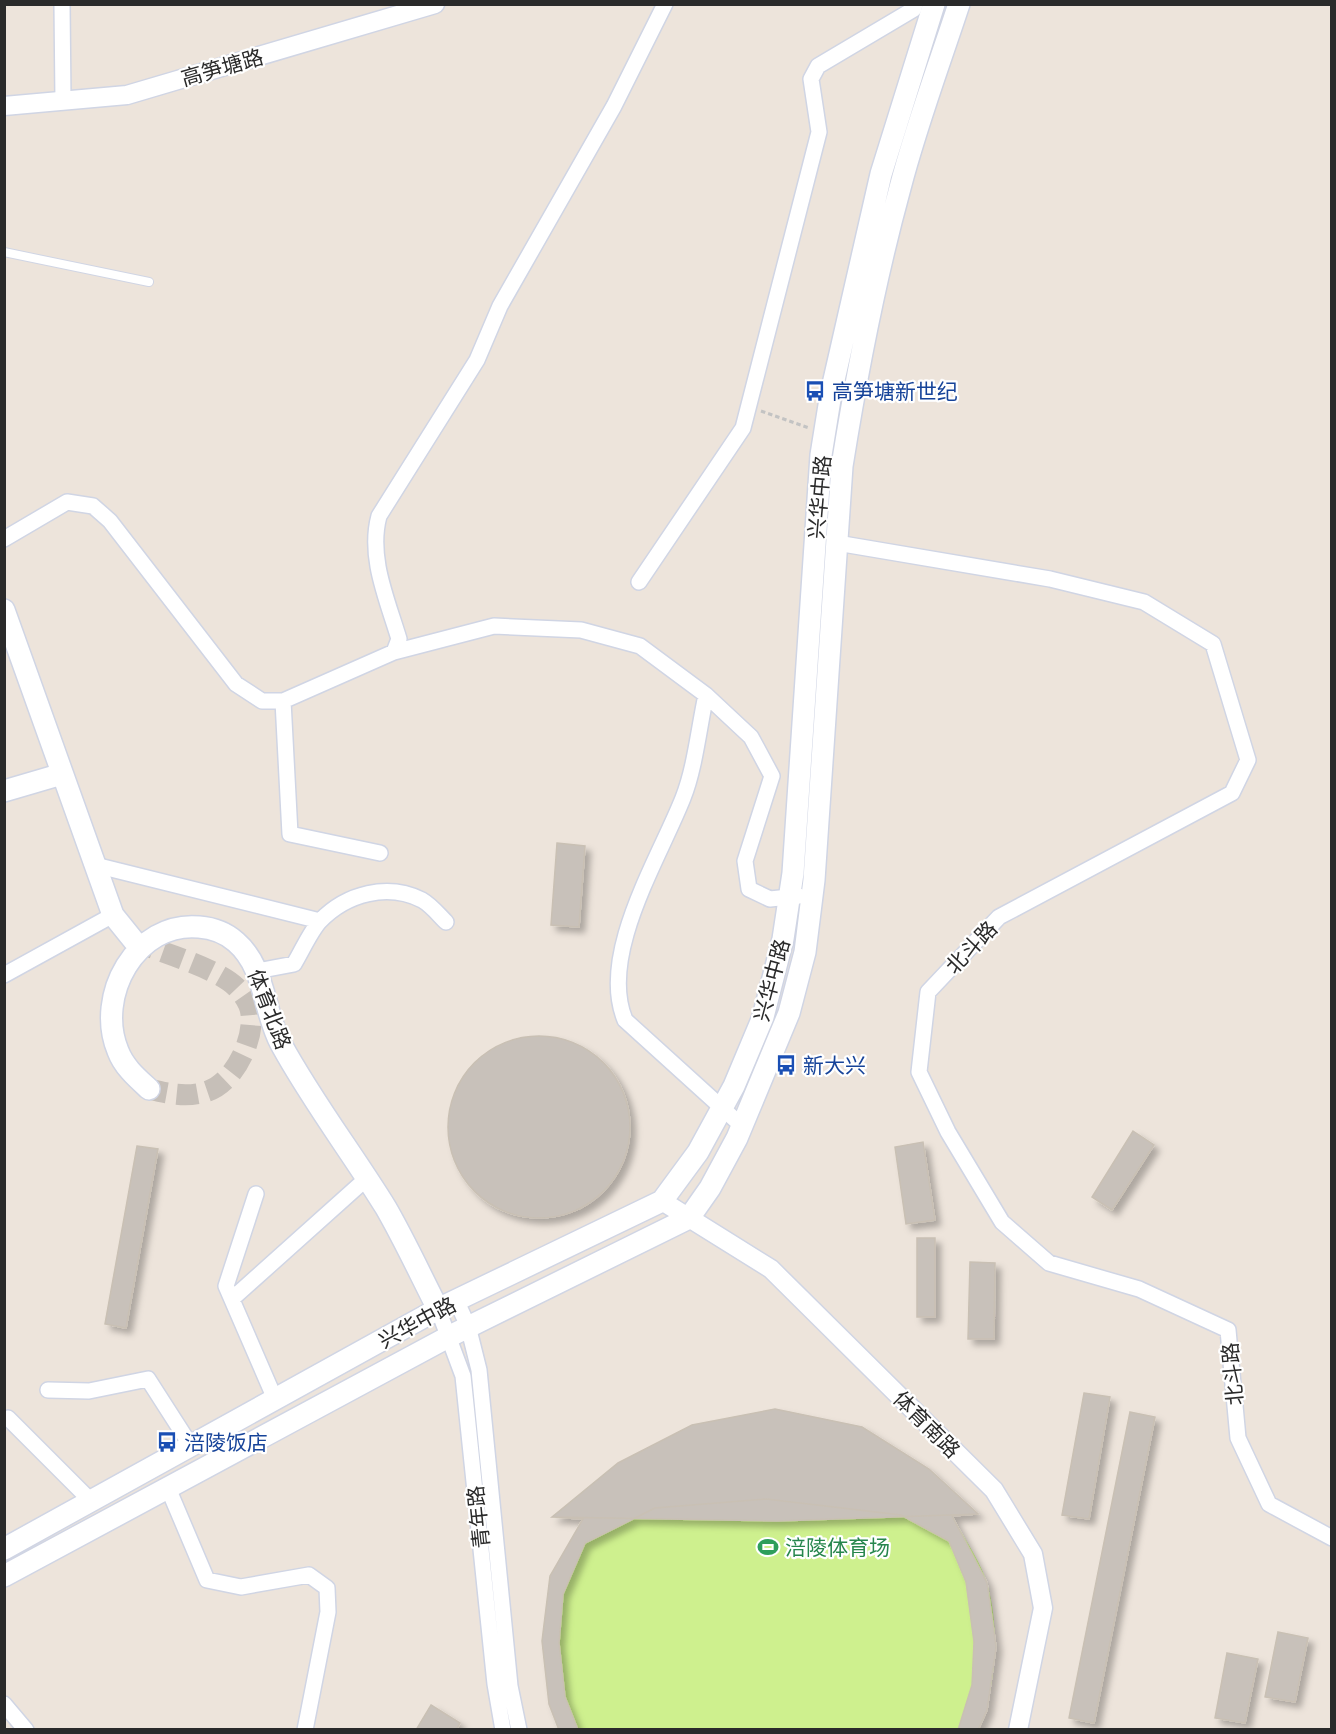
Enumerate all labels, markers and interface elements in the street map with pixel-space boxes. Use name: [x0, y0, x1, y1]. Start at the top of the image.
street label: 高笋塘路: [177, 40, 267, 94]
place label: 高笋塘新世纪: [832, 375, 958, 407]
bus stop icon: 高笋塘新世纪: [803, 379, 827, 403]
street label: 兴华中路: [799, 454, 839, 540]
street label: 北斗路: [938, 913, 1004, 981]
street label: 兴华中路: [745, 935, 797, 1025]
street label: 体育北路: [240, 964, 300, 1054]
place label: 新大兴: [803, 1049, 866, 1081]
bus stop icon: 新大兴: [774, 1053, 798, 1077]
street label: 兴华中路: [372, 1288, 462, 1356]
street label: 北斗路: [1213, 1341, 1251, 1407]
street label: 体育南路: [886, 1383, 968, 1465]
place label: 涪陵饭店: [184, 1426, 268, 1458]
bus stop icon: 涪陵饭店: [155, 1430, 179, 1454]
street label: 青年路: [459, 1484, 497, 1550]
place label: 涪陵体育场: [785, 1531, 890, 1563]
sports icon: 涪陵体育场: [756, 1535, 780, 1559]

